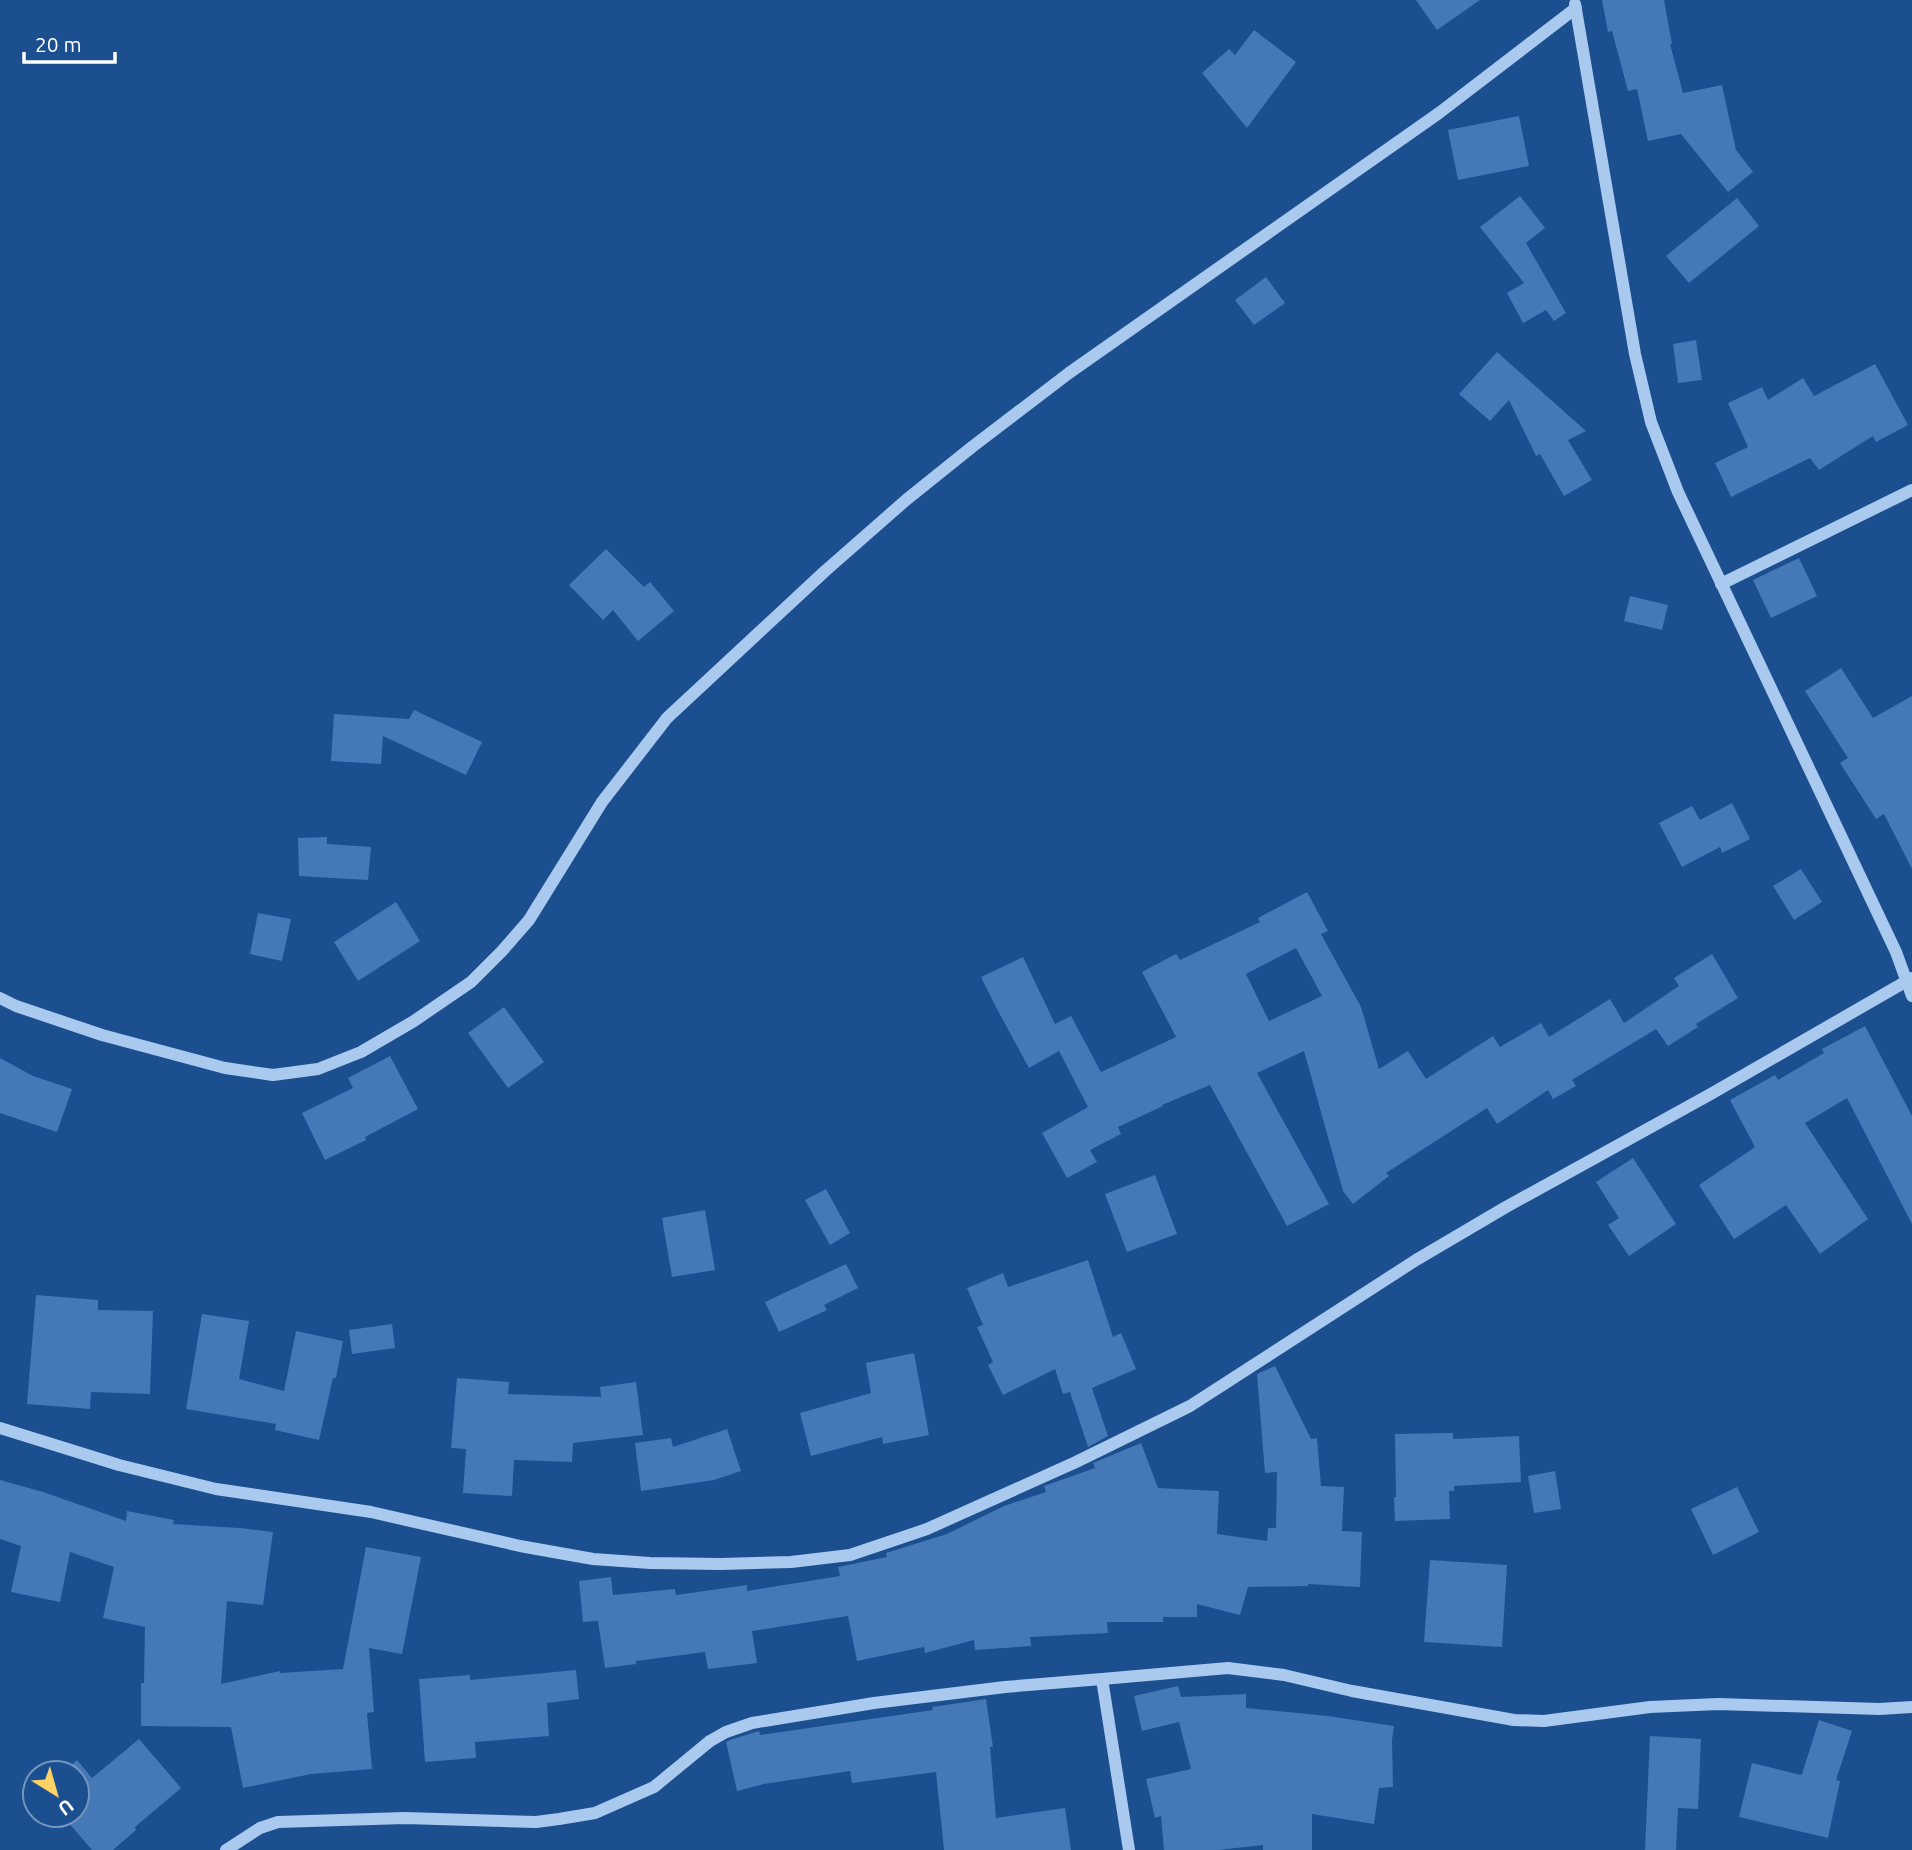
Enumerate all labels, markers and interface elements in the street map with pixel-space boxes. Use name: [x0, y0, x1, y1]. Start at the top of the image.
scale bar: [24, 21, 116, 65]
text: 20 m: [35, 32, 82, 56]
north arrow: [21, 1759, 91, 1829]
text: U: [54, 1795, 78, 1820]

